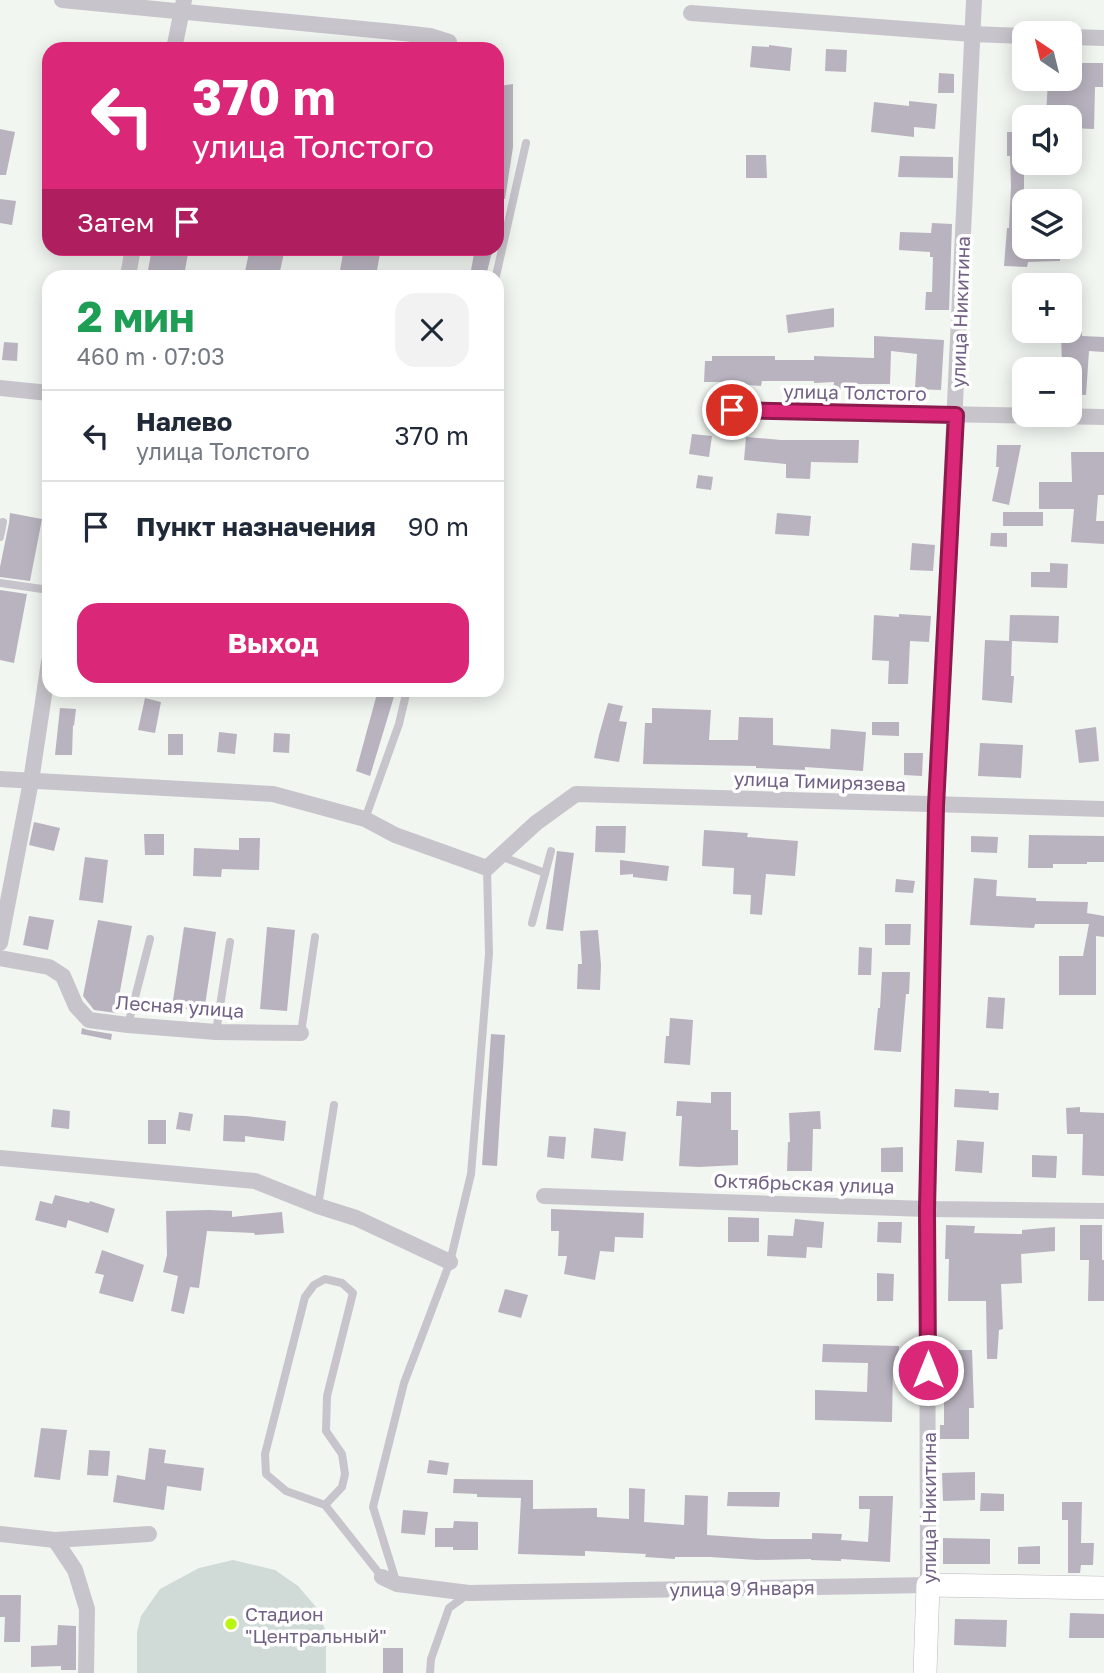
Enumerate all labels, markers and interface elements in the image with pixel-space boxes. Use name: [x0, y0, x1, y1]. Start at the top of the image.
north arrow: [1012, 21, 1082, 91]
map controls: [1012, 21, 1082, 427]
text: 370 m: [192, 67, 336, 126]
icon: left: [77, 70, 168, 161]
button: sound: [1012, 105, 1082, 175]
text: улица Толстого: [192, 127, 434, 165]
button: layers: [1012, 189, 1082, 259]
icon: arrive: [168, 203, 206, 241]
text: Затем: [77, 207, 154, 238]
street label: улица Никитина: [946, 236, 974, 388]
button: +: [1012, 273, 1082, 343]
text: 2 мин: [77, 291, 195, 341]
button: close: [395, 293, 469, 367]
text: 460 m · 07:03: [77, 342, 225, 370]
button: −: [1012, 357, 1082, 427]
street label: улица Толстого: [783, 379, 927, 405]
pin: [702, 380, 762, 440]
icon: arrive: [713, 391, 751, 429]
text: Налево: [136, 406, 232, 437]
icon: left: [77, 417, 115, 455]
text: 370 m: [394, 420, 469, 451]
text: улица Толстого: [136, 437, 310, 465]
icon: arrive: [77, 508, 115, 546]
text: Пункт назначения: [136, 511, 376, 542]
text: 90 m: [408, 511, 469, 542]
button: Выход: [77, 603, 469, 683]
street label: улица Тимирязева: [733, 766, 907, 796]
street label: Лесная улица: [115, 990, 245, 1022]
street label: Октябрьская улица: [713, 1168, 895, 1198]
position arrow: [891, 1333, 965, 1407]
street label: улица Никитина: [917, 1432, 940, 1584]
street label: улица 9 Января: [669, 1575, 815, 1601]
place label: Стадион "Центральный": [245, 1602, 387, 1647]
marker: Стадион "Центральный": [223, 1616, 239, 1632]

